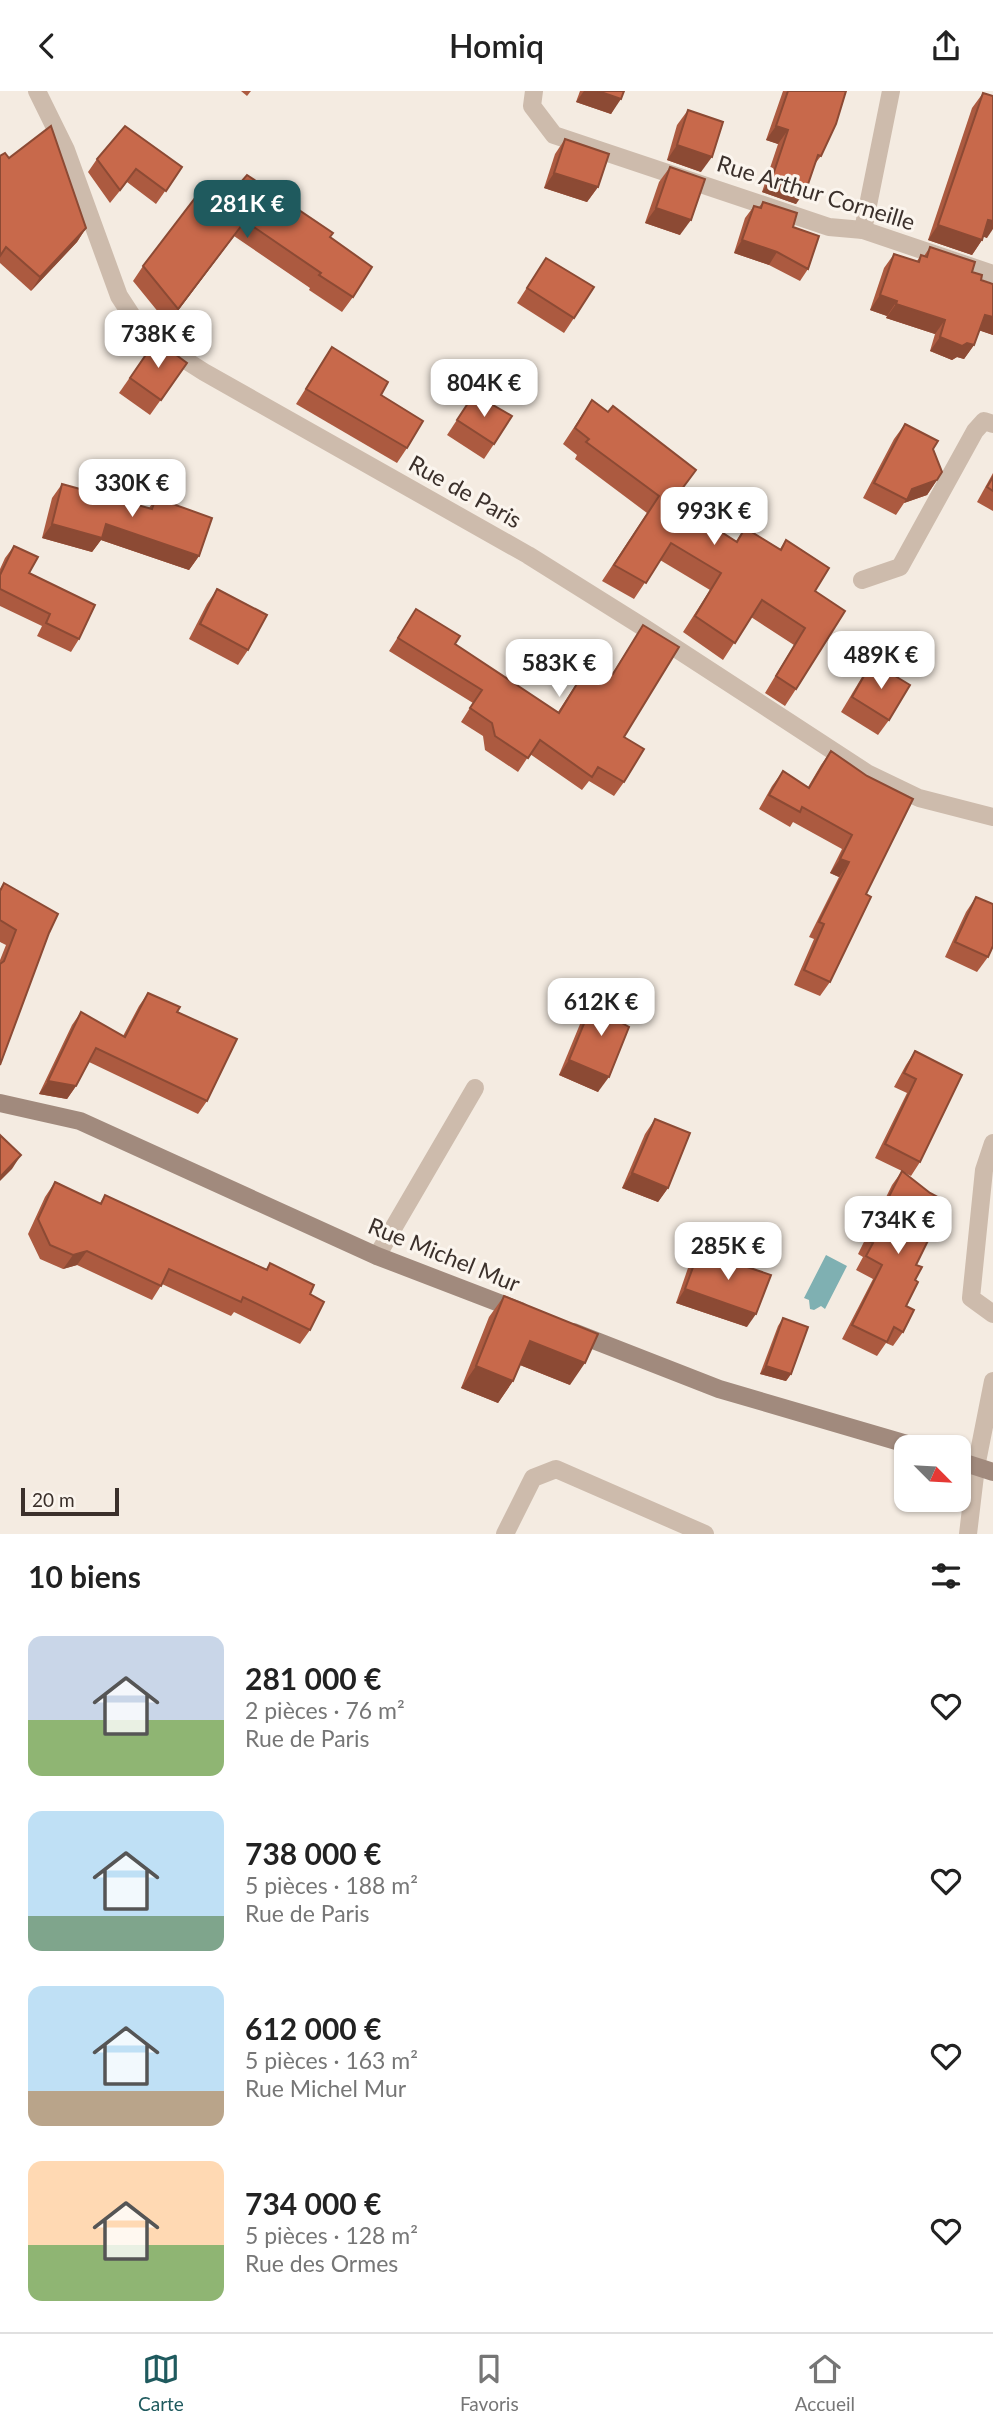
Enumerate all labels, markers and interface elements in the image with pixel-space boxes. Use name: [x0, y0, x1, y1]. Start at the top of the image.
text: Homiq: [449, 26, 544, 65]
icon: back: [28, 27, 66, 65]
icon: share: [927, 27, 965, 65]
street label: Rue Arthur Corneille: [714, 149, 919, 235]
pin: 281K €: [190, 181, 304, 240]
text: 281K €: [210, 189, 284, 217]
pin: 738K €: [101, 310, 215, 370]
text: 738K €: [121, 319, 195, 347]
pin: 804K €: [427, 359, 541, 419]
text: 804K €: [447, 368, 521, 396]
street label: Rue de Paris: [404, 449, 527, 534]
pin: 330K €: [75, 459, 189, 519]
text: 330K €: [95, 468, 169, 496]
pin: 993K €: [657, 487, 771, 547]
text: 993K €: [677, 496, 751, 524]
pin: 489K €: [824, 631, 938, 691]
pin: 583K €: [502, 639, 616, 699]
text: 489K €: [844, 640, 918, 668]
text: 583K €: [522, 648, 596, 676]
pin: 612K €: [544, 979, 658, 1038]
text: 612K €: [564, 987, 638, 1015]
pin: 734K €: [841, 1197, 955, 1256]
text: 734K €: [861, 1205, 935, 1233]
street label: Rue Michel Mur: [364, 1211, 525, 1297]
pin: 285K €: [671, 1223, 785, 1282]
text: 285K €: [691, 1231, 765, 1259]
north arrow: [894, 1435, 971, 1512]
map controls: [894, 1435, 971, 1512]
scale bar: [21, 1485, 119, 1517]
text: 20 m: [32, 1488, 75, 1511]
icon: filters: [927, 1557, 965, 1595]
text: 10 biens: [28, 1558, 141, 1594]
text: 281 000 €: [245, 1660, 381, 1696]
icon: home: [84, 1664, 168, 1748]
icon: heart: [927, 1687, 965, 1725]
text: 2 pièces · 76 m²: [245, 1696, 405, 1724]
text: Rue de Paris: [245, 1724, 369, 1752]
text: 738 000 €: [245, 1835, 381, 1871]
icon: home: [84, 1839, 168, 1923]
icon: heart: [927, 1862, 965, 1900]
text: 5 pièces · 188 m²: [245, 1871, 418, 1899]
text: Rue de Paris: [245, 1899, 369, 1927]
text: 612 000 €: [245, 2010, 381, 2046]
icon: home: [84, 2014, 168, 2098]
icon: heart: [927, 2037, 965, 2075]
text: 5 pièces · 163 m²: [245, 2046, 418, 2074]
text: Rue Michel Mur: [245, 2074, 406, 2102]
text: 734 000 €: [245, 2185, 381, 2221]
icon: home: [84, 2189, 168, 2273]
icon: heart: [927, 2212, 965, 2250]
text: 5 pièces · 128 m²: [245, 2221, 418, 2249]
text: Rue des Ormes: [245, 2249, 398, 2277]
tab: Carte: [138, 2350, 184, 2415]
tab: Favoris: [460, 2350, 519, 2415]
tab: Accueil: [795, 2350, 855, 2415]

